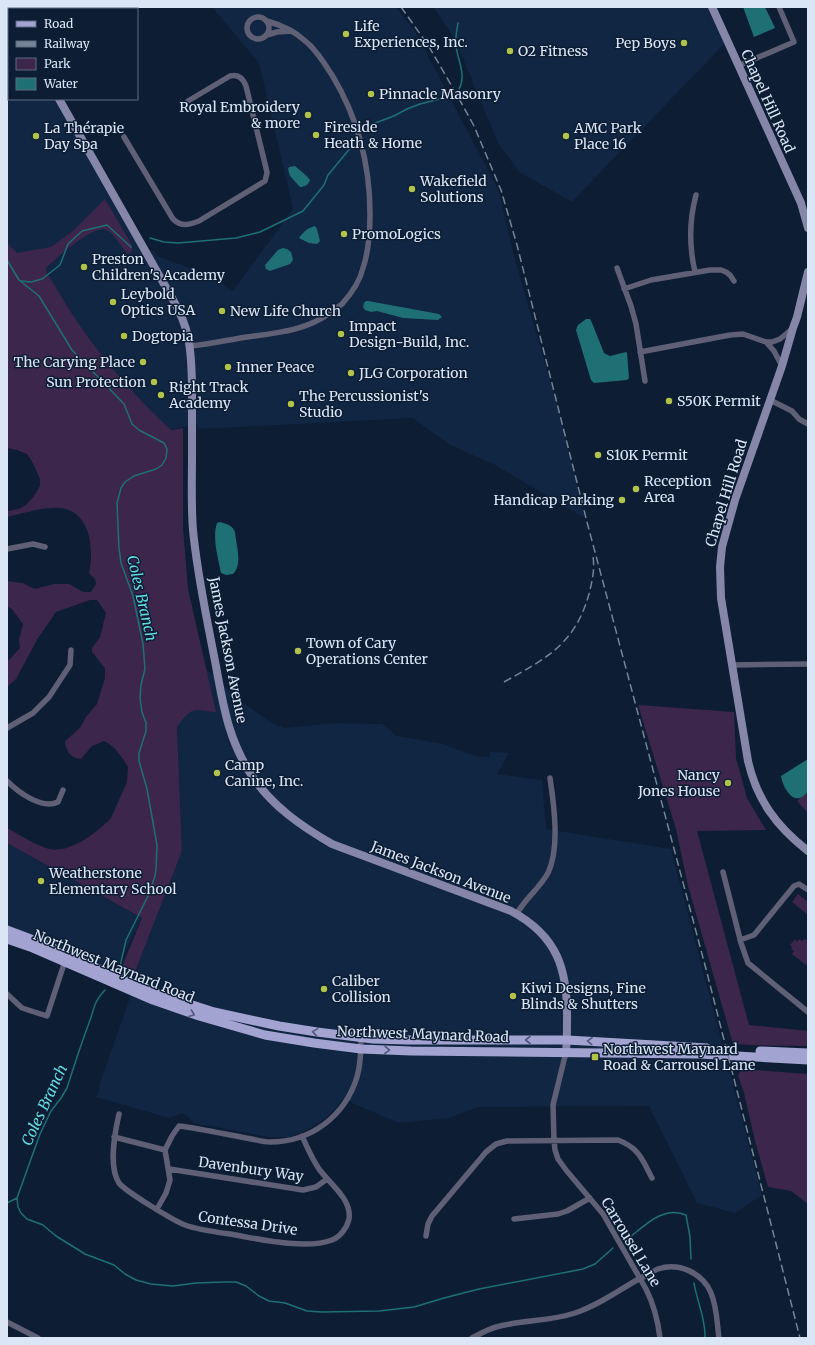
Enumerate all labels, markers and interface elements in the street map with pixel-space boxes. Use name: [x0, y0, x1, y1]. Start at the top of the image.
legend: [8, 8, 138, 100]
text: Road: [44, 16, 73, 31]
place label: Life Experiences, Inc.: [354, 17, 468, 51]
marker: Life Experiences, Inc.: [341, 29, 351, 39]
place label: Pep Boys: [615, 34, 676, 52]
text: Railway: [44, 36, 90, 51]
marker: Pep Boys: [679, 38, 689, 48]
place label: O2 Fitness: [518, 42, 588, 60]
marker: O2 Fitness: [505, 46, 515, 56]
street label: Chapel Hill Road: [737, 46, 799, 156]
text: Park: [44, 56, 71, 71]
text: Water: [43, 76, 79, 91]
place label: Pinnacle Masonry: [379, 85, 502, 103]
marker: Pinnacle Masonry: [366, 89, 376, 99]
place label: Royal Embroidery & more: [179, 98, 301, 132]
marker: Royal Embroidery & more: [303, 110, 313, 120]
place label: Fireside Heath & Home: [324, 118, 422, 152]
place label: La Thérapie Day Spa: [44, 119, 124, 153]
place label: AMC Park Place 16: [573, 119, 642, 153]
marker: Fireside Heath & Home: [311, 130, 321, 140]
marker: La Thérapie Day Spa: [31, 131, 41, 141]
marker: AMC Park Place 16: [561, 131, 571, 141]
place label: Wakefield Solutions: [419, 172, 487, 206]
marker: Wakefield Solutions: [407, 184, 417, 194]
place label: PromoLogics: [352, 225, 441, 243]
marker: PromoLogics: [339, 229, 349, 239]
place label: Preston Children's Academy: [92, 250, 226, 284]
marker: Preston Children's Academy: [79, 262, 89, 272]
place label: Leybold Optics USA: [121, 285, 196, 319]
marker: Leybold Optics USA: [108, 297, 118, 307]
place label: New Life Church: [230, 302, 341, 320]
marker: New Life Church: [217, 306, 227, 316]
place label: Impact Design-Build, Inc.: [349, 317, 469, 351]
place label: Dogtopia: [132, 327, 194, 345]
marker: Impact Design-Build, Inc.: [336, 329, 346, 339]
marker: Dogtopia: [119, 331, 129, 341]
place label: The Carying Place: [14, 353, 135, 371]
marker: The Carying Place: [138, 357, 148, 367]
place label: Inner Peace: [236, 358, 314, 376]
marker: Inner Peace: [223, 362, 233, 372]
place label: JLG Corporation: [358, 364, 468, 382]
marker: JLG Corporation: [346, 368, 356, 378]
place label: Sun Protection: [46, 373, 146, 391]
marker: Sun Protection: [149, 377, 159, 387]
place label: Right Track Academy: [168, 378, 249, 412]
place label: The Percussionist's Studio: [299, 387, 429, 421]
marker: Right Track Academy: [156, 390, 166, 400]
place label: S50K Permit: [677, 392, 761, 410]
marker: S50K Permit: [664, 396, 674, 406]
marker: The Percussionist's Studio: [286, 399, 296, 409]
street label: Chapel Hill Road: [701, 437, 751, 549]
place label: S10K Permit: [606, 446, 688, 464]
marker: S10K Permit: [593, 450, 603, 460]
place label: Reception Area: [643, 472, 712, 506]
marker: Reception Area: [631, 484, 641, 494]
place label: Handicap Parking: [493, 491, 615, 509]
marker: Handicap Parking: [617, 495, 627, 505]
water label: Coles Branch: [123, 553, 161, 643]
street label: James Jackson Avenue: [205, 574, 251, 725]
place label: Town of Cary Operations Center: [306, 634, 428, 668]
marker: Town of Cary Operations Center: [293, 646, 303, 656]
place label: Camp Canine, Inc.: [225, 756, 303, 790]
place label: Nancy Jones House: [637, 766, 721, 800]
marker: Camp Canine, Inc.: [212, 768, 222, 778]
marker: Nancy Jones House: [723, 778, 733, 788]
street label: James Jackson Avenue: [367, 837, 514, 907]
place label: Weatherstone Elementary School: [48, 864, 177, 898]
marker: Weatherstone Elementary School: [36, 876, 46, 886]
street label: Northwest Maynard Road: [31, 925, 198, 1007]
place label: Caliber Collision: [332, 972, 391, 1006]
place label: Kiwi Designs, Fine Blinds & Shutters: [521, 979, 646, 1013]
marker: Caliber Collision: [319, 984, 329, 994]
marker: Kiwi Designs, Fine Blinds & Shutters: [508, 991, 518, 1001]
one-way arrow: [188, 1009, 195, 1017]
street label: Northwest Maynard Road: [337, 1022, 510, 1046]
one-way arrow: [312, 1028, 318, 1037]
one-way arrow: [525, 1036, 531, 1044]
one-way arrow: [587, 1037, 593, 1045]
place label: Northwest Maynard Road & Carrousel Lane: [603, 1040, 755, 1074]
one-way arrow: [384, 1046, 390, 1054]
marker: Northwest Maynard Road & Carrousel Lane: [590, 1052, 600, 1062]
water label: Coles Branch: [17, 1061, 71, 1149]
street label: Davenbury Way: [197, 1153, 306, 1185]
street label: Carrousel Lane: [597, 1194, 665, 1290]
street label: Contessa Drive: [197, 1207, 299, 1239]

